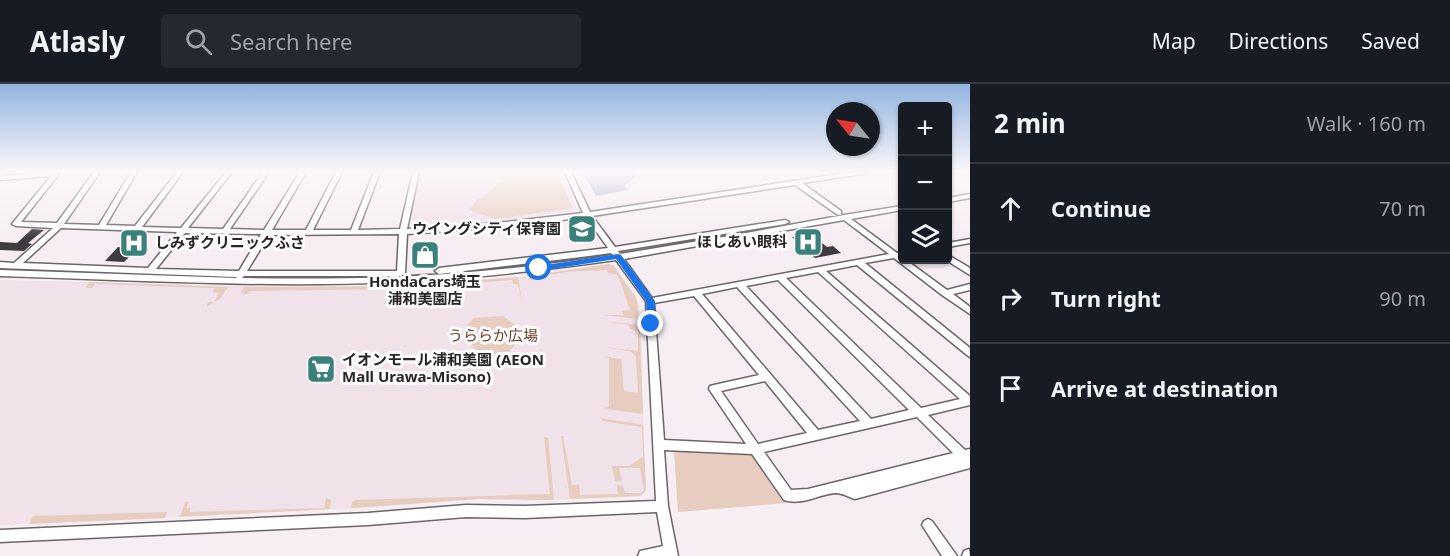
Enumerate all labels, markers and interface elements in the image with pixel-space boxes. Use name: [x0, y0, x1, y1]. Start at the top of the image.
search box: [161, 14, 581, 68]
text: Atlasly: [30, 22, 125, 60]
icon: search: [182, 25, 215, 58]
text: Search here: [230, 26, 352, 56]
text: Map: [1152, 27, 1196, 55]
text: Directions: [1229, 27, 1328, 55]
text: Saved: [1361, 27, 1420, 55]
north arrow: [826, 102, 880, 156]
map controls: [898, 102, 952, 264]
button: +: [898, 102, 952, 156]
text: 2 min: [994, 105, 1066, 141]
text: Walk · 160 m: [1307, 110, 1426, 137]
button: −: [898, 156, 952, 210]
icon: ahead: [994, 192, 1027, 225]
text: Continue: [1051, 193, 1151, 223]
text: 70 m: [1379, 195, 1426, 222]
button: layers: [898, 210, 952, 264]
school or university icon: ウイングシティ保育園: [566, 213, 598, 245]
place label: ウイングシティ保育園: [412, 218, 561, 238]
hospital icon: ほしあい眼科: [792, 226, 824, 258]
hospital icon: しみずクリニックふさ: [118, 227, 150, 259]
place label: ほしあい眼科: [697, 231, 787, 251]
place label: しみずクリニックふさ: [155, 232, 305, 252]
shop icon: HondaCars埼玉 浦和美園店: [409, 239, 441, 271]
route start: [525, 254, 551, 280]
place label: HondaCars埼玉 浦和美園店: [369, 271, 481, 308]
icon: right: [994, 282, 1027, 315]
text: Turn right: [1051, 283, 1161, 313]
text: 90 m: [1379, 285, 1426, 312]
route end: [637, 310, 663, 336]
park label: うららか広場: [448, 325, 538, 345]
place label: イオンモール浦和美園 (AEON Mall Urawa-Misono): [342, 349, 544, 386]
supermarket icon: イオンモール浦和美園 (AEON Mall Urawa-Misono): [305, 353, 337, 385]
icon: arrive: [994, 372, 1027, 405]
text: Arrive at destination: [1051, 373, 1278, 403]

